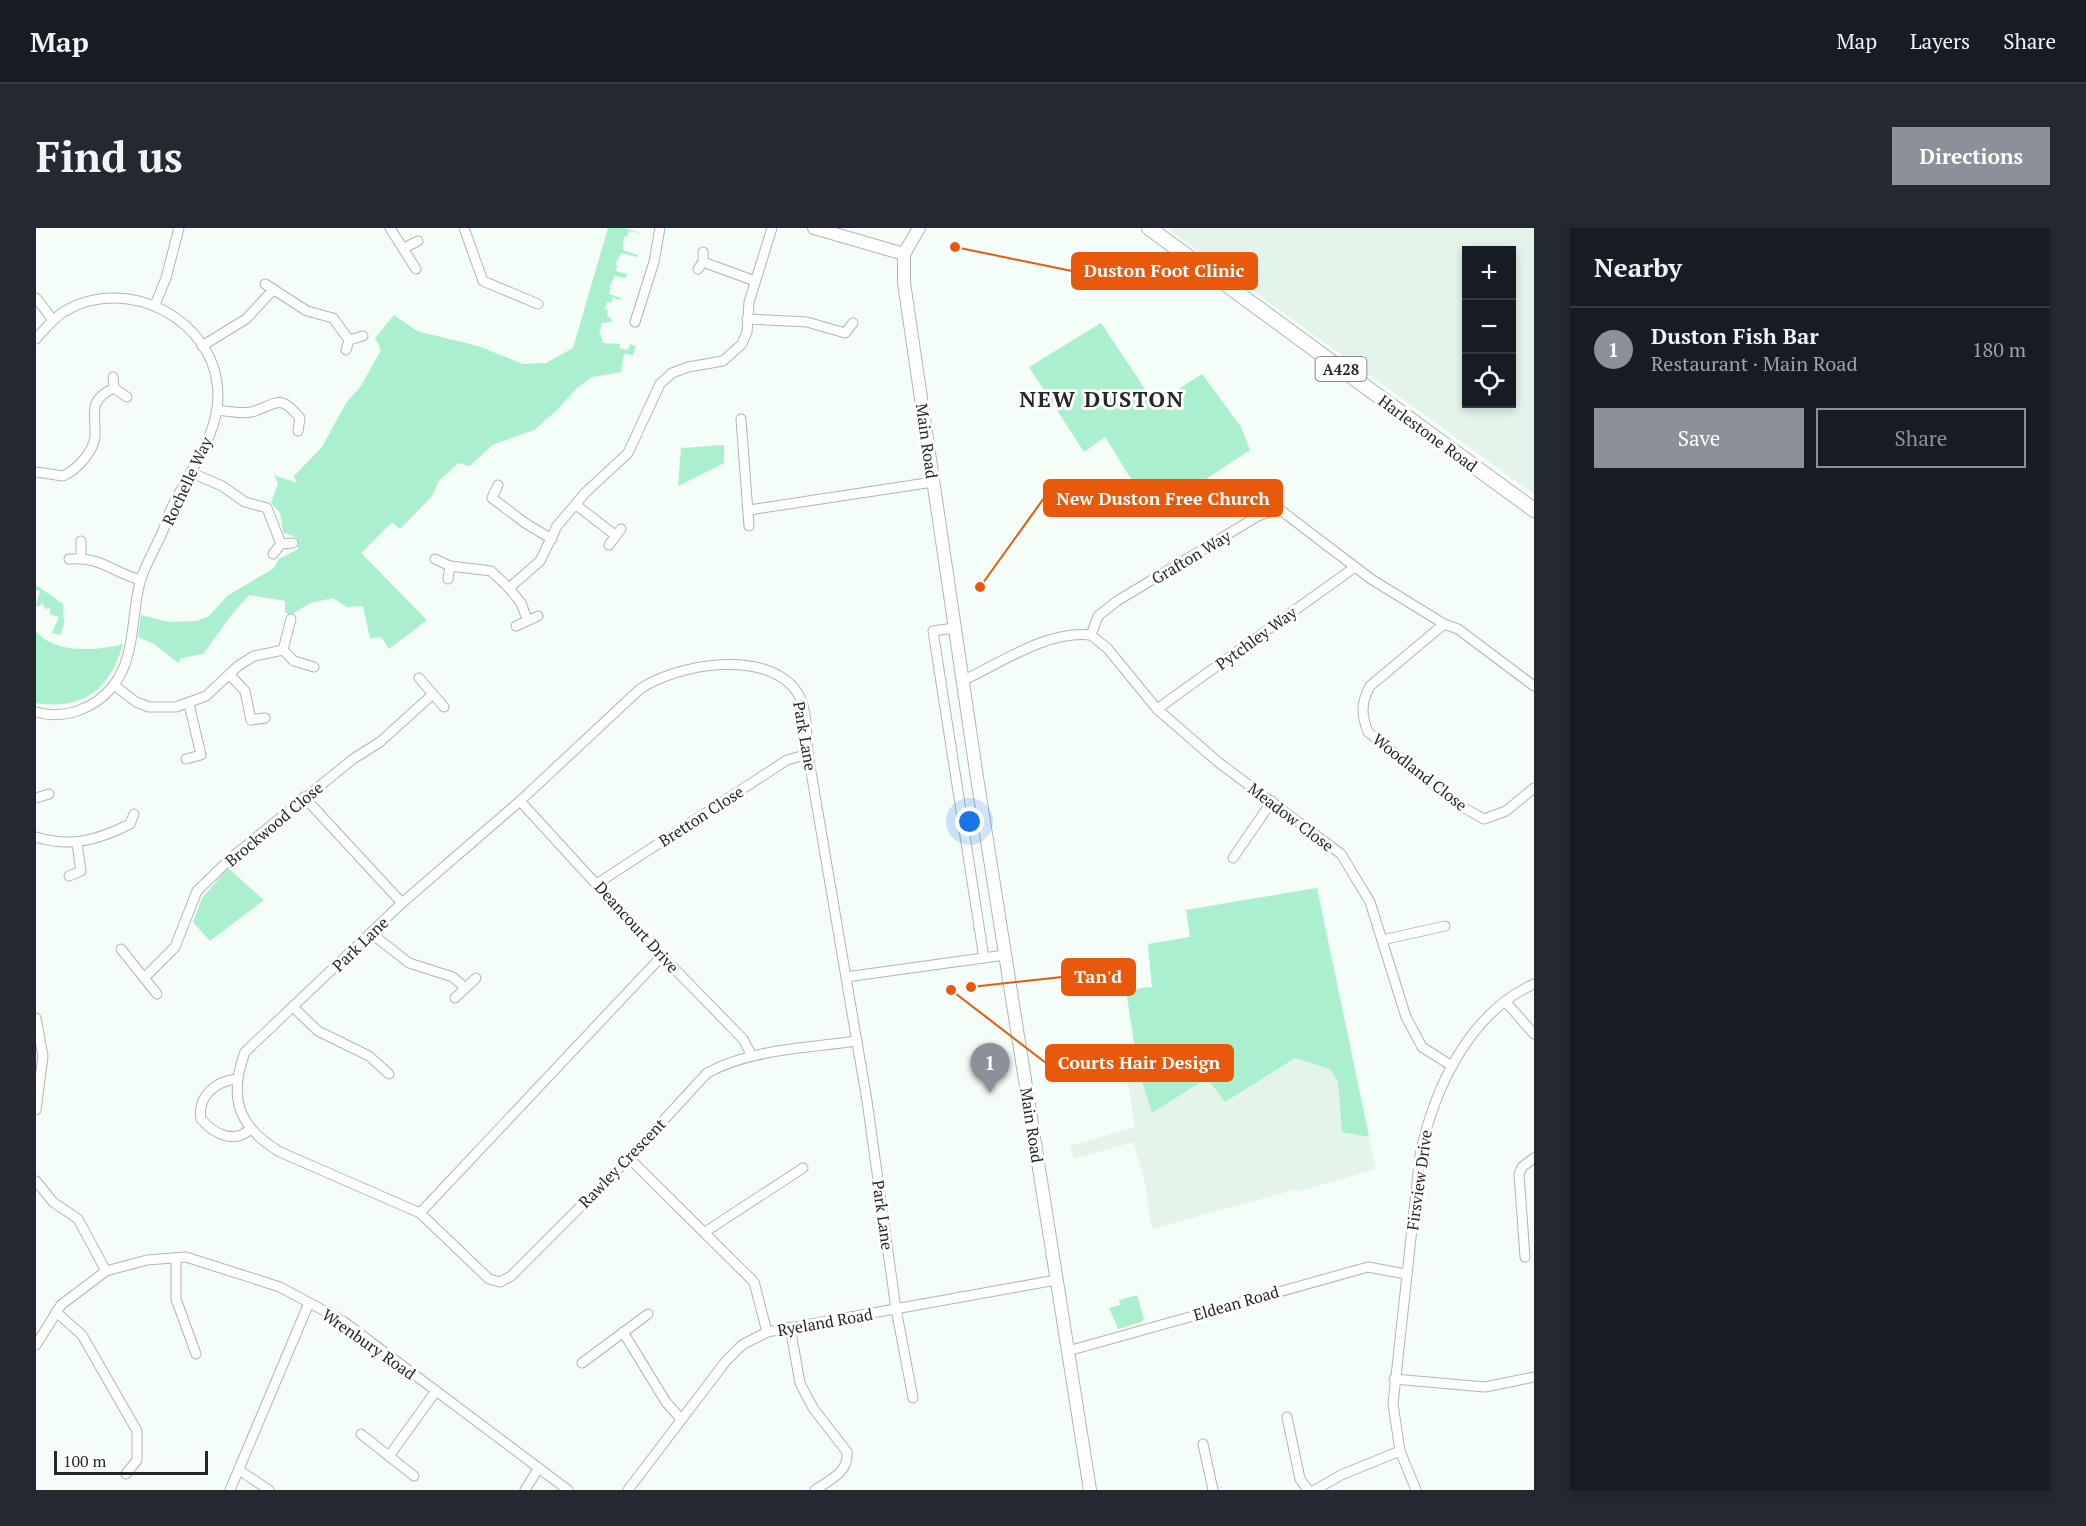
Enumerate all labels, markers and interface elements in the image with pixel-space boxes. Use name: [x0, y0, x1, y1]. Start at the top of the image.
text: Map: [30, 23, 89, 60]
text: Map: [1836, 27, 1877, 55]
text: Layers: [1910, 27, 1970, 55]
text: Share: [2003, 27, 2056, 55]
button: Directions: [1892, 127, 2050, 185]
text: Find us: [36, 128, 183, 184]
map controls: [1462, 246, 1516, 408]
button: +: [1462, 246, 1516, 300]
text: Nearby: [1594, 250, 1682, 284]
callout: Duston Foot Clinic: [1072, 253, 1257, 289]
text: Duston Foot Clinic: [1084, 258, 1245, 282]
button: −: [1462, 300, 1516, 354]
text: Duston Fish Bar: [1651, 321, 1819, 350]
text: 1: [1608, 336, 1619, 363]
text: 180 m: [1972, 336, 2026, 363]
text: Restaurant · Main Road: [1651, 350, 1858, 377]
button: locate: [1462, 354, 1516, 408]
road number: A428: [1316, 357, 1366, 381]
district label: NEW DUSTON: [1019, 384, 1185, 413]
street label: Harlestone Road: [1374, 390, 1482, 477]
street label: Main Road: [911, 402, 943, 480]
button: Save: [1594, 408, 1804, 468]
button: Share: [1816, 408, 2026, 468]
street label: Rochelle Way: [157, 432, 217, 529]
callout: New Duston Free Church: [1044, 480, 1282, 516]
text: New Duston Free Church: [1056, 486, 1270, 510]
street label: Grafton Way: [1147, 524, 1235, 589]
street label: Pytchley Way: [1211, 601, 1302, 675]
street label: Park Lane: [788, 699, 822, 773]
street label: Woodland Close: [1368, 728, 1472, 816]
street label: Brockwood Close: [220, 777, 328, 871]
street label: Meadow Close: [1244, 778, 1338, 856]
street label: Bretton Close: [654, 780, 748, 852]
your location: [955, 807, 984, 836]
street label: Deancourt Drive: [590, 876, 684, 978]
street label: Park Lane: [327, 912, 393, 976]
callout: Tan'd: [1062, 959, 1135, 995]
text: Tan'd: [1074, 964, 1122, 988]
pin: 1: [970, 1044, 1010, 1093]
callout: Courts Hair Design: [1046, 1045, 1233, 1081]
text: Courts Hair Design: [1058, 1050, 1221, 1074]
street label: Main Road: [1015, 1086, 1049, 1164]
street label: Rawley Crescent: [574, 1113, 670, 1213]
street label: Firsview Drive: [1401, 1128, 1437, 1232]
street label: Park Lane: [867, 1179, 899, 1251]
street label: Eldean Road: [1191, 1280, 1282, 1326]
street label: Ryeland Road: [776, 1303, 874, 1341]
street label: Wrenbury Road: [318, 1304, 420, 1385]
scale bar: [54, 1448, 208, 1476]
text: 100 m: [63, 1450, 106, 1472]

